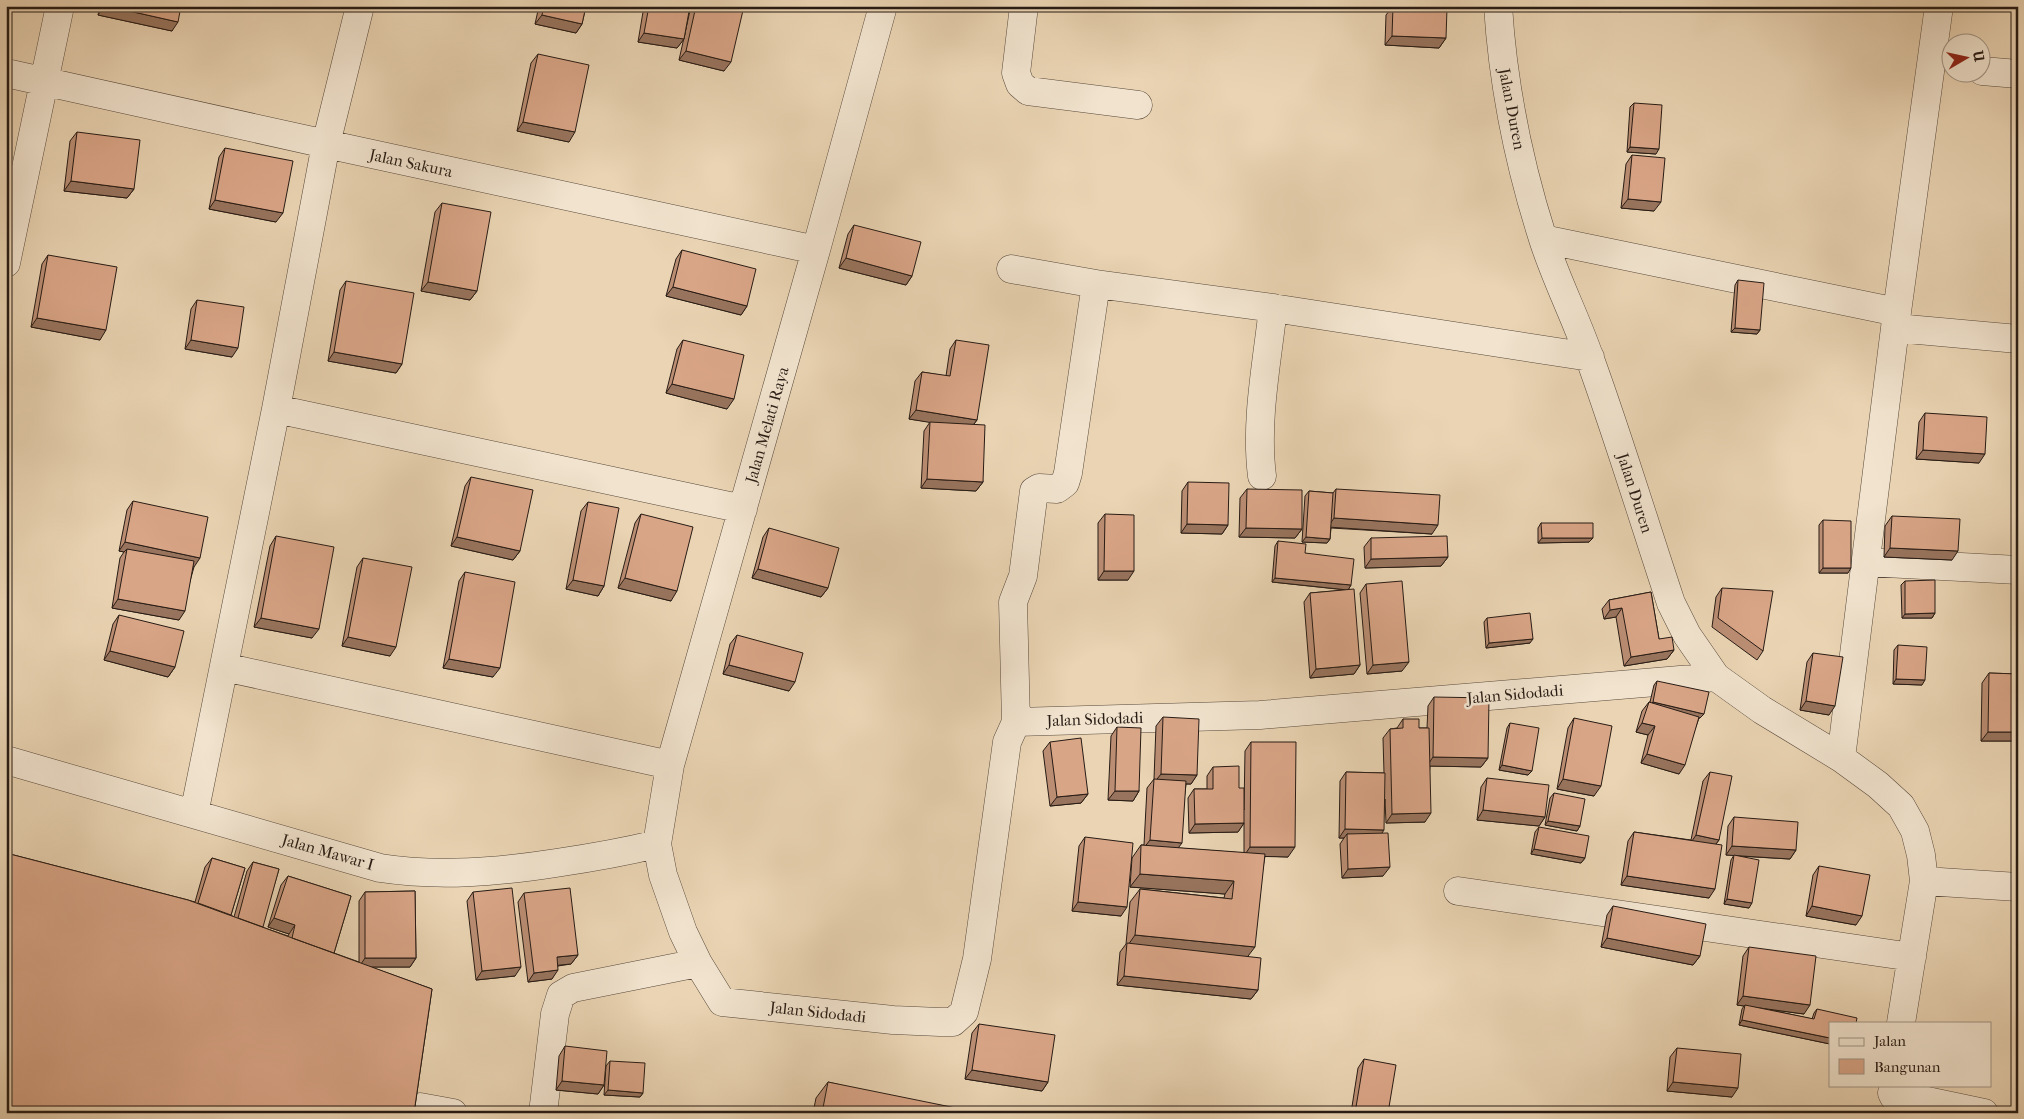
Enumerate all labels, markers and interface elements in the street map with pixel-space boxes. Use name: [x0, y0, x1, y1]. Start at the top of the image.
north arrow: [1942, 32, 1992, 82]
text: U: [1969, 48, 1988, 63]
street label: Jalan Duren: [1494, 65, 1529, 152]
street label: Jalan Sakura: [366, 144, 455, 181]
street label: Jalan Melati Raya: [741, 364, 793, 487]
street label: Jalan Duren: [1613, 449, 1657, 536]
street label: Jalan Sidodadi: [1464, 680, 1564, 708]
street label: Jalan Sidodadi: [1044, 708, 1144, 730]
street label: Jalan Mawar I: [278, 829, 376, 874]
street label: Jalan Sidodadi: [767, 997, 867, 1027]
legend: [1829, 1022, 1992, 1086]
text: Jalan: [1873, 1032, 1906, 1050]
text: Bangunan: [1874, 1058, 1941, 1076]

